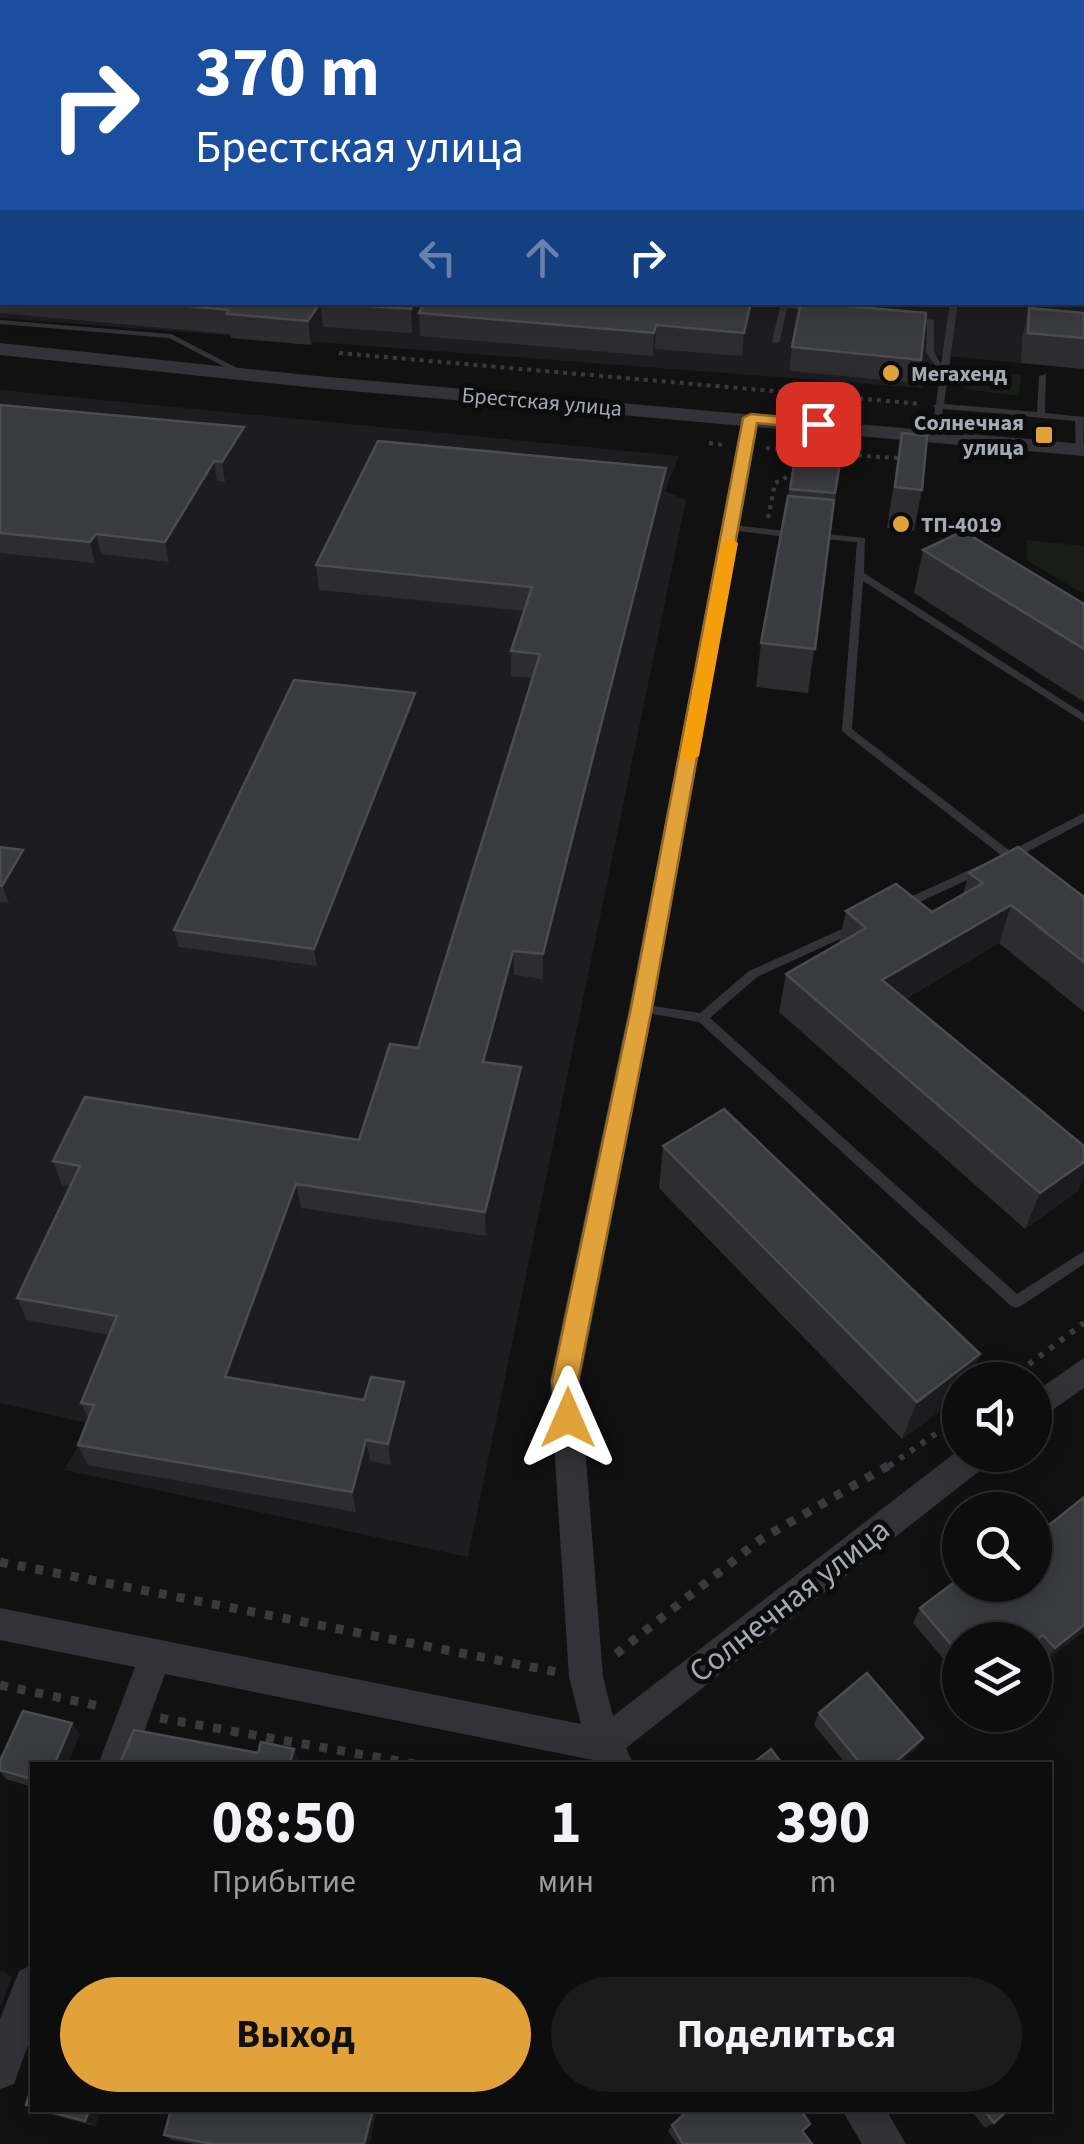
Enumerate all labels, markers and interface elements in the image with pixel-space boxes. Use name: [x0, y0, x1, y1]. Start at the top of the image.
text: 370 m: [195, 23, 380, 123]
icon: right: [30, 40, 160, 170]
text: Брестская улица: [195, 116, 524, 180]
icon: left: [410, 230, 465, 285]
icon: ahead: [515, 230, 570, 285]
icon: right: [620, 230, 675, 285]
place label: Мегахенд: [911, 358, 1007, 390]
marker: Мегахенд: [880, 362, 902, 384]
street label: Брестская улица: [460, 379, 623, 425]
pin: [776, 382, 861, 467]
icon: arrive: [791, 397, 846, 452]
place label: Солнечная улица: [914, 407, 1024, 464]
marker: Солнечная улица: [1033, 424, 1055, 446]
place label: ТП-4019: [921, 509, 1002, 541]
marker: ТП-4019: [890, 513, 912, 535]
map controls: [942, 1362, 1052, 1732]
button: sound: [942, 1362, 1052, 1472]
position arrow: [516, 1366, 620, 1470]
button: search: [942, 1492, 1052, 1602]
street label: Солнечная улица: [679, 1508, 900, 1694]
button: layers: [942, 1622, 1052, 1732]
text: 08:50: [211, 1781, 356, 1866]
text: 1: [550, 1781, 582, 1866]
text: 390: [775, 1781, 871, 1866]
text: Прибытие: [212, 1859, 356, 1905]
text: мин: [538, 1859, 594, 1905]
text: m: [810, 1859, 836, 1905]
button: Выход: [60, 1977, 531, 2092]
button: Поделиться: [551, 1977, 1022, 2092]

